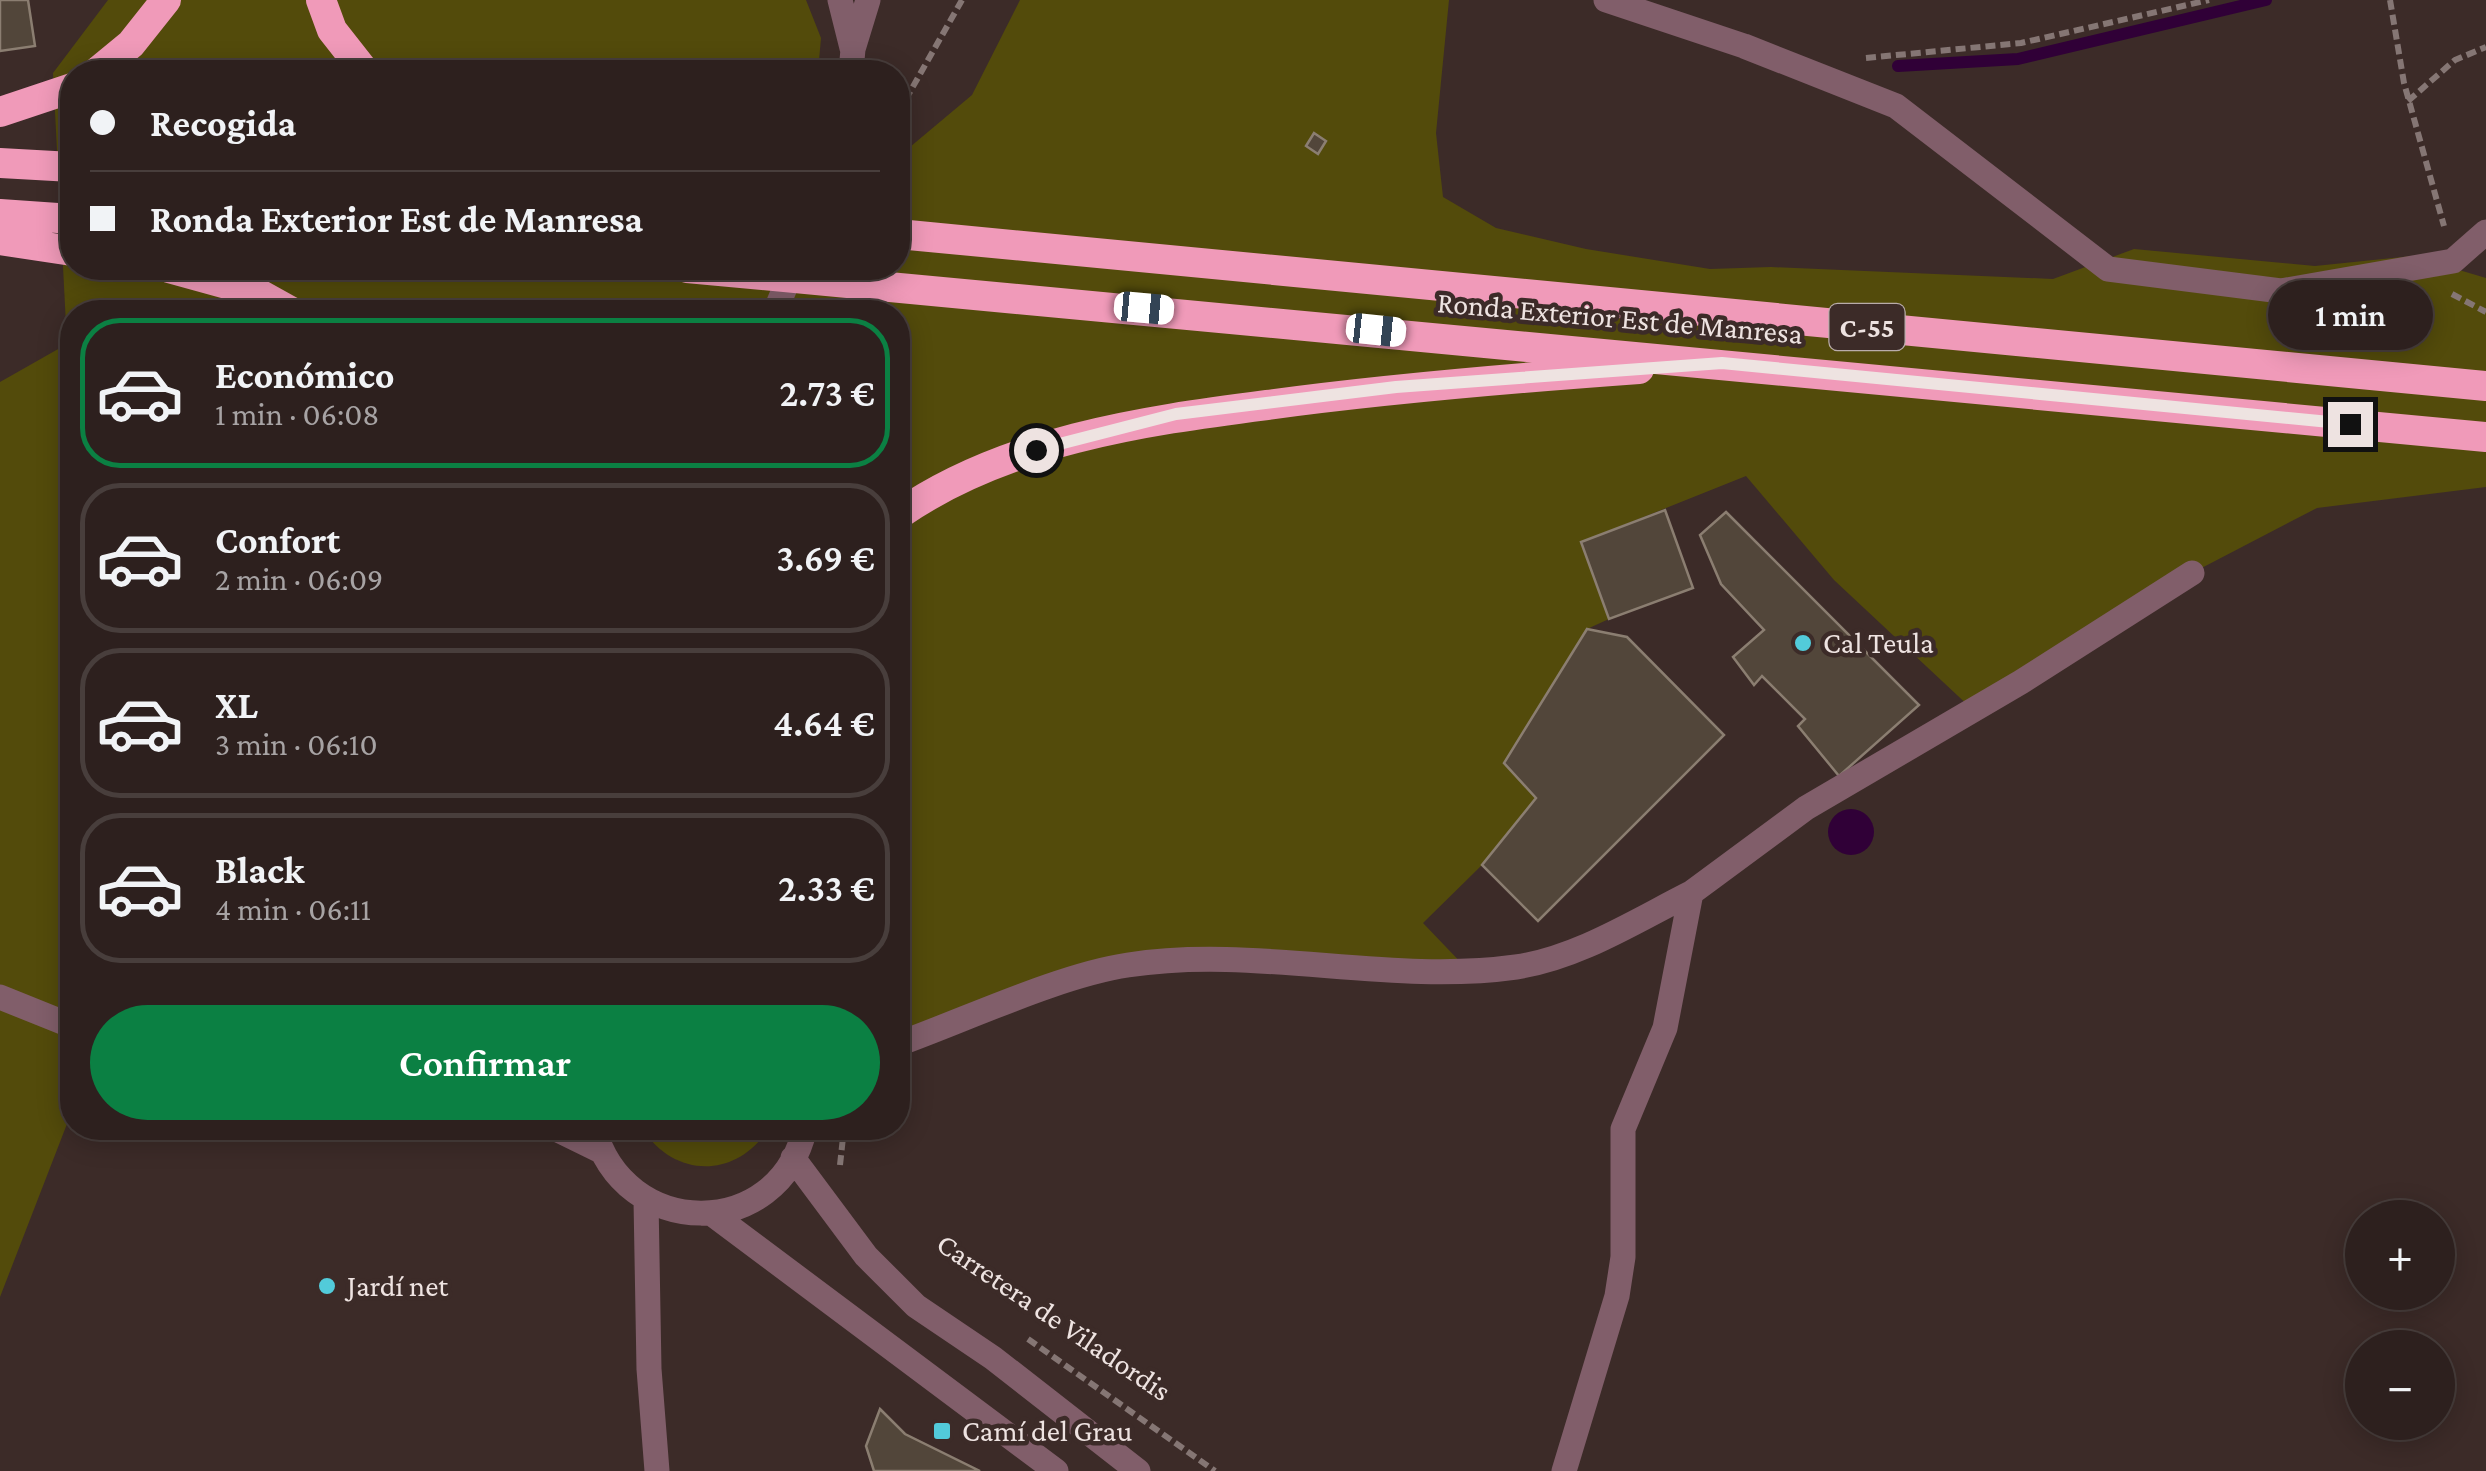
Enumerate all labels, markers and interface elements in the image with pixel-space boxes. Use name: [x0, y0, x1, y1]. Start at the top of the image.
text: Recogida: [150, 102, 296, 144]
text: Ronda Exterior Est de Manresa: [150, 198, 643, 240]
callout: 1 min: [2268, 279, 2432, 349]
street label: Ronda Exterior Est de Manresa: [1436, 285, 1804, 350]
car: [1113, 290, 1175, 326]
text: 1 min: [2315, 297, 2386, 333]
road number: C-55: [1830, 304, 1904, 350]
car: [1345, 312, 1407, 348]
icon: car: [95, 348, 185, 438]
text: Económico: [215, 354, 395, 396]
text: 2.73 €: [779, 372, 875, 414]
text: 1 min · 06:08: [215, 396, 380, 432]
route end: [2328, 402, 2373, 447]
route start: [1014, 428, 1059, 473]
icon: car: [95, 513, 185, 603]
text: Confort: [215, 519, 340, 561]
text: 3.69 €: [776, 537, 875, 579]
text: 2 min · 06:09: [215, 561, 383, 597]
place label: Cal Teula: [1823, 626, 1934, 659]
marker: Cal Teula: [1792, 632, 1814, 654]
icon: car: [95, 678, 185, 768]
text: XL: [215, 684, 258, 726]
text: 4.64 €: [773, 702, 875, 744]
text: 3 min · 06:10: [215, 726, 378, 762]
icon: car: [95, 843, 185, 933]
text: Black: [215, 849, 304, 891]
text: 2.33 €: [778, 867, 875, 909]
text: 4 min · 06:11: [215, 891, 371, 927]
button: Confirmar: [90, 1005, 880, 1120]
map controls: [2345, 1200, 2455, 1440]
button: +: [2345, 1200, 2455, 1310]
street label: Carretera de Viladordis: [931, 1226, 1177, 1407]
place label: Jardí net: [344, 1269, 449, 1302]
marker: Jardí net: [316, 1275, 338, 1297]
button: −: [2345, 1330, 2455, 1440]
place label: Camí del Grau: [962, 1414, 1132, 1447]
marker: Camí del Grau: [931, 1420, 953, 1442]

